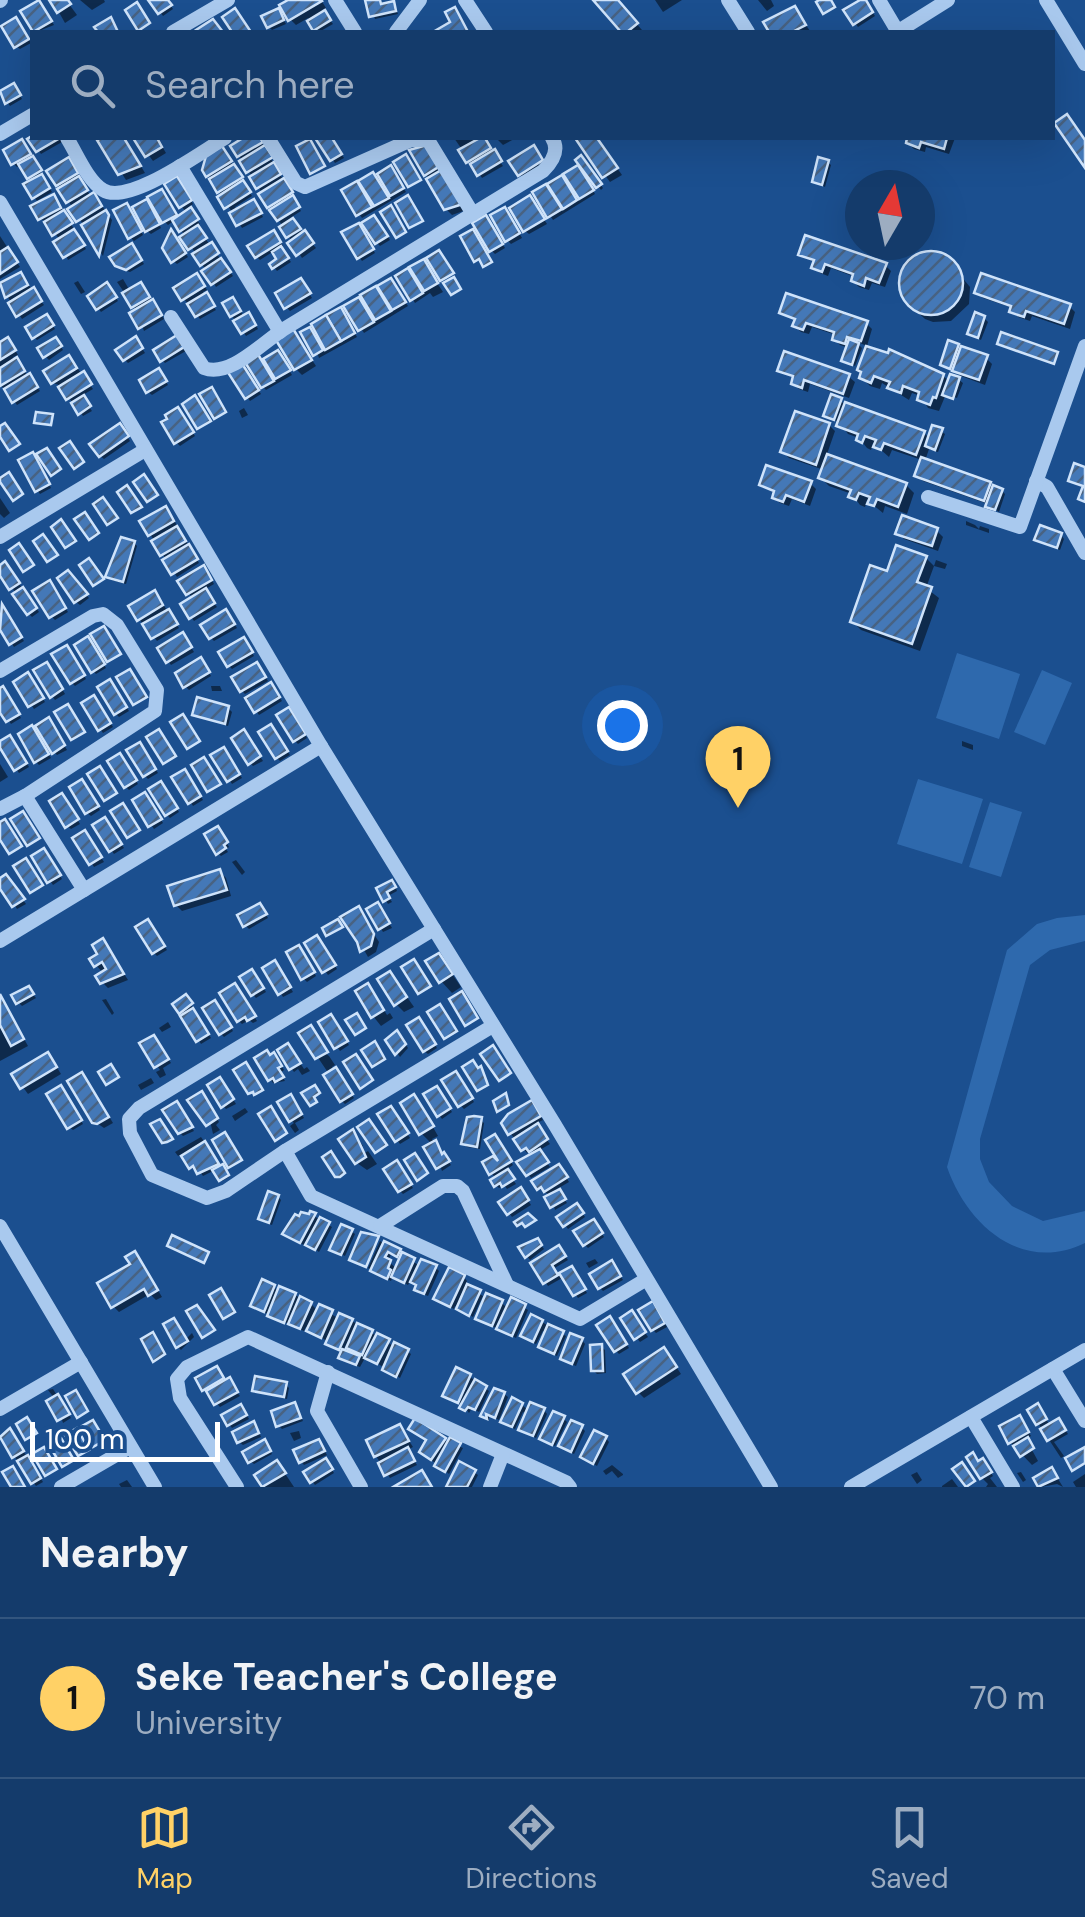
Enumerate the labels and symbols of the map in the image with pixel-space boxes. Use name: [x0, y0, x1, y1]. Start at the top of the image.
north arrow: [845, 170, 935, 260]
your location: [597, 700, 648, 751]
pin: 1: [706, 726, 770, 808]
scale bar: [30, 1417, 220, 1462]

